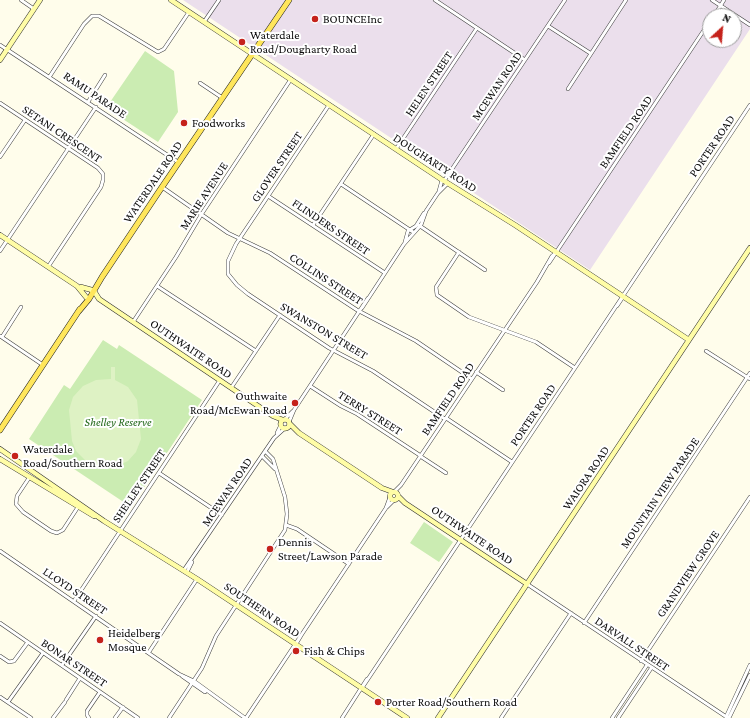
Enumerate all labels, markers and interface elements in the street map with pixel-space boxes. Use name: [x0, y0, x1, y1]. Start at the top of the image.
north arrow: [702, 8, 742, 48]
text: N: [721, 11, 733, 25]
place label: BOUNCEInc: [323, 12, 382, 26]
marker: BOUNCEInc: [310, 14, 320, 24]
place label: Waterdale Road/Dougharty Road: [250, 28, 357, 56]
marker: Waterdale Road/Dougharty Road: [237, 37, 247, 47]
street label: HELEN STREET: [402, 49, 456, 119]
street label: MCEWAN ROAD: [469, 49, 525, 123]
street label: RAMU PARADE: [61, 69, 129, 121]
street label: BAMFIELD ROAD: [596, 93, 656, 171]
street label: SETANI CRESCENT: [20, 102, 104, 166]
street label: PORTER ROAD: [686, 112, 738, 180]
place label: Foodworks: [192, 116, 245, 130]
marker: Foodworks: [179, 118, 189, 128]
street label: GLOVER STREET: [248, 129, 306, 205]
street label: DOUGHARTY ROAD: [390, 131, 480, 195]
street label: WATERDALE ROAD: [120, 138, 186, 226]
street label: MARIE AVENUE: [177, 159, 231, 233]
street label: FLINDERS STREET: [289, 196, 373, 258]
street label: COLLINS STREET: [287, 250, 365, 308]
street label: SWANSTON STREET: [278, 299, 370, 363]
street label: OUTHWAITE ROAD: [147, 316, 235, 382]
street label: BAMFIELD ROAD: [418, 360, 478, 438]
street label: PORTER ROAD: [507, 381, 559, 449]
street label: TERRY STREET: [335, 388, 405, 438]
place label: Outhwaite Road/McEwan Road: [190, 389, 287, 417]
marker: Outhwaite Road/McEwan Road: [290, 398, 300, 408]
park label: Shelley Reserve: [85, 415, 151, 429]
street label: MOUNTAIN VIEW PARADE: [618, 435, 702, 551]
place label: Waterdale Road/Southern Road: [23, 442, 122, 470]
street label: WAIORA ROAD: [559, 443, 613, 513]
street label: SHELLEY STREET: [109, 447, 169, 525]
marker: Waterdale Road/Southern Road: [10, 451, 20, 461]
street label: MCEWAN ROAD: [199, 455, 255, 529]
street label: OUTHWAITE ROAD: [428, 502, 516, 568]
street label: GRANDVIEW GROVE: [654, 528, 722, 620]
place label: Dennis Street/Lawson Parade: [278, 535, 382, 563]
marker: Dennis Street/Lawson Parade: [265, 544, 275, 554]
street label: LLOYD STREET: [40, 564, 110, 618]
street label: SOUTHERN ROAD: [221, 579, 303, 641]
street label: DARVALL STREET: [592, 614, 672, 674]
place label: Heidelberg Mosque: [108, 626, 160, 654]
marker: Heidelberg Mosque: [95, 635, 105, 645]
street label: BONAR STREET: [38, 636, 110, 690]
place label: Fish & Chips: [304, 644, 365, 658]
marker: Fish & Chips: [291, 646, 301, 656]
place label: Porter Road/Southern Road: [386, 695, 517, 709]
marker: Porter Road/Southern Road: [373, 697, 383, 707]

